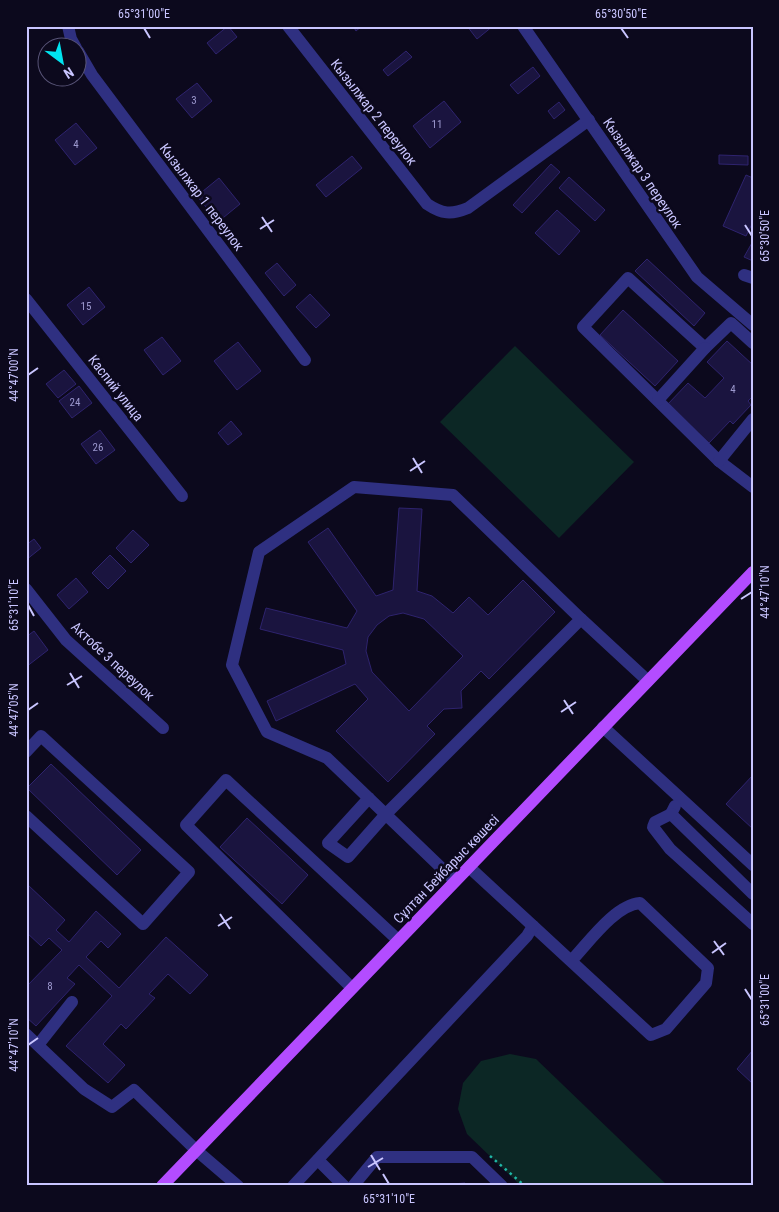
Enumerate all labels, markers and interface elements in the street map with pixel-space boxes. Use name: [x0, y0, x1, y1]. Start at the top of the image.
text: 65°31'00"E: [118, 7, 170, 21]
text: 65°30'50"E: [595, 7, 647, 21]
north arrow: [38, 38, 88, 88]
street label: Кызылжар 2 переулок: [328, 56, 420, 168]
text: N: [61, 64, 77, 82]
house number: 3: [191, 94, 197, 107]
street label: Кызылжар 3 переулок: [600, 115, 686, 232]
house number: 11: [432, 118, 442, 131]
house number: 4: [73, 138, 79, 151]
street label: Кызылжар 1 переулок: [156, 140, 248, 254]
text: 65°30'50"E: [758, 210, 772, 262]
house number: 15: [81, 300, 91, 313]
text: 44°47'00"N: [7, 348, 21, 402]
street label: Каспий улица: [85, 352, 147, 424]
house number: 4: [730, 383, 736, 396]
house number: 24: [70, 396, 81, 409]
house number: 26: [93, 441, 103, 454]
text: 44°47'10"N: [758, 565, 772, 619]
text: 65°31'10"E: [7, 579, 21, 631]
street label: Актобе 3 переулок: [68, 618, 158, 704]
text: 44°47'05"N: [7, 683, 21, 737]
street label: Сұлтан Бейбарыс көшесі: [390, 811, 502, 927]
text: 65°31'00"E: [758, 974, 772, 1026]
house number: 8: [47, 980, 53, 993]
text: 44°47'10"N: [7, 1018, 21, 1072]
text: 65°31'10"E: [363, 1192, 415, 1206]

